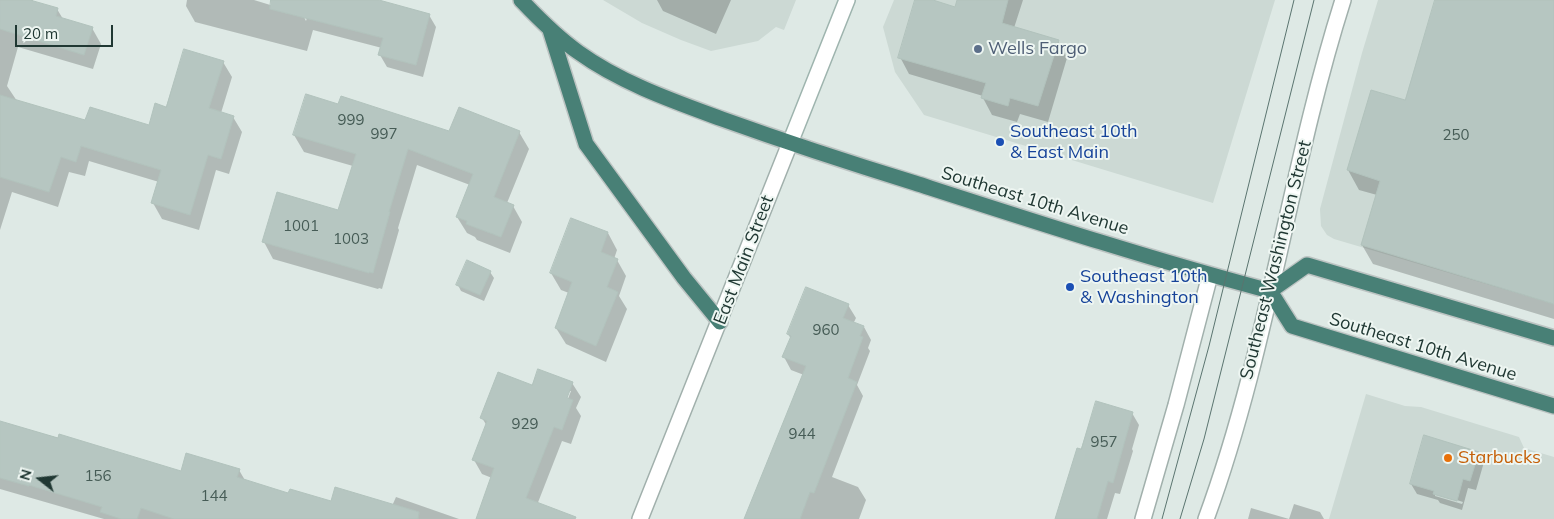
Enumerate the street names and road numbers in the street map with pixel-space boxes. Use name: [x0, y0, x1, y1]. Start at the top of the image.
street label: Southeast Washington Street: [1236, 138, 1316, 382]
street label: Southeast 10th Avenue: [939, 162, 1131, 240]
street label: East Main Street: [709, 192, 779, 328]
street label: Southeast 10th Avenue: [1327, 308, 1519, 386]

